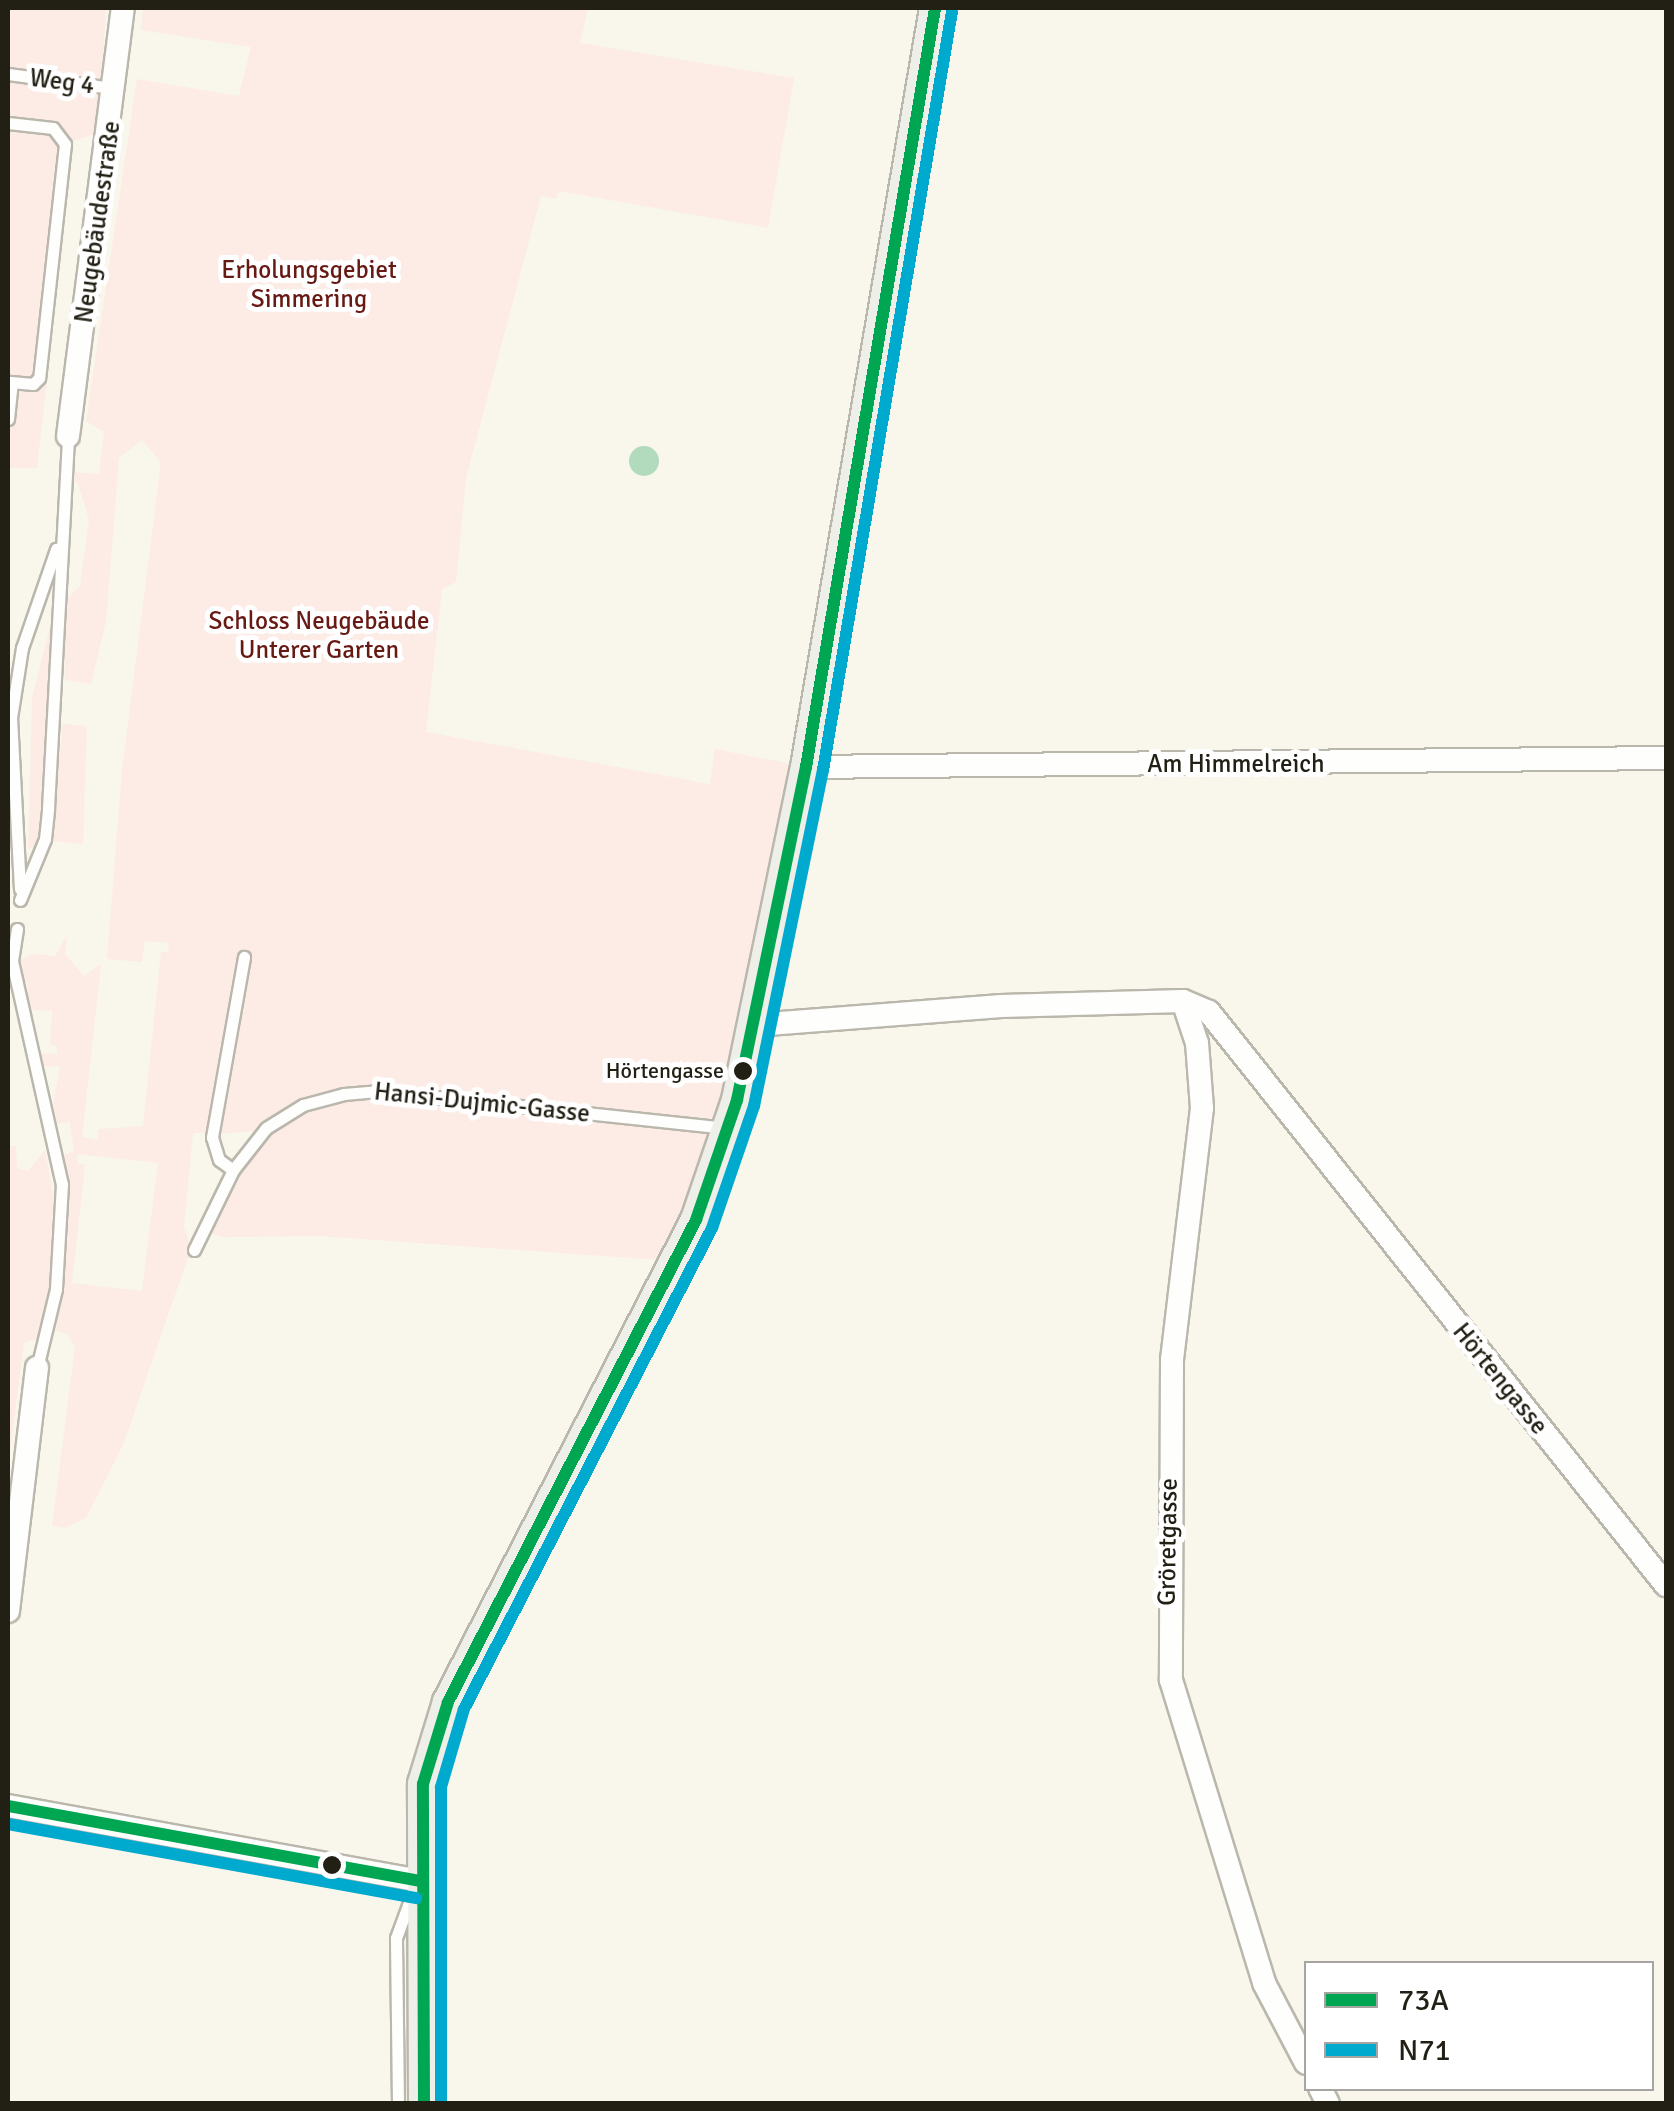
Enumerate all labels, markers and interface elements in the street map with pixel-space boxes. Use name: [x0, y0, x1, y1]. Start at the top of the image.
street label: Weg 4: [28, 63, 96, 101]
street label: Neugebäudestraße: [69, 119, 127, 325]
park label: Erholungsgebiet Simmering: [221, 256, 397, 315]
park label: Schloss Neugebäude Unterer Garten: [209, 607, 429, 666]
street label: Am Himmelreich: [1147, 749, 1325, 779]
place label: Hörtengasse: [606, 1058, 724, 1084]
marker: Hörtengasse: [733, 1061, 753, 1081]
street label: Hansi-Dujmic-Gasse: [373, 1077, 591, 1129]
street label: Hörtengasse: [1446, 1317, 1554, 1441]
street label: Gröretgasse: [1152, 1478, 1184, 1606]
unlabelled marker: [322, 1855, 342, 1875]
legend: [1304, 1961, 1654, 2091]
text: 73A: [1398, 1982, 1449, 2019]
text: N71: [1398, 2032, 1451, 2069]

